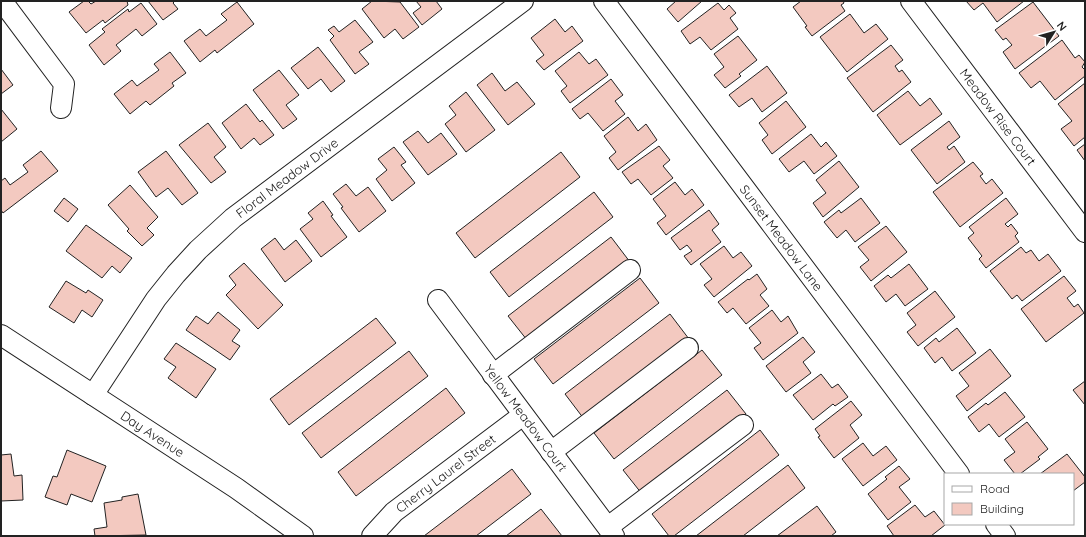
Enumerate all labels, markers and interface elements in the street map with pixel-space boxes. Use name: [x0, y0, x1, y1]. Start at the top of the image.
north arrow: [1034, 12, 1074, 52]
text: N: [1054, 19, 1070, 33]
street label: Meadow Rise Court: [957, 65, 1040, 168]
street label: Floral Meadow Drive: [232, 134, 341, 221]
street label: Sunset Meadow Lane: [737, 182, 827, 294]
street label: Yellow Meadow Court: [481, 361, 571, 475]
street label: Day Avenue: [118, 407, 188, 460]
street label: Cherry Laurel Street: [393, 431, 499, 516]
legend: [944, 473, 1074, 525]
text: Road: [980, 481, 1010, 496]
text: Building: [980, 501, 1024, 516]

